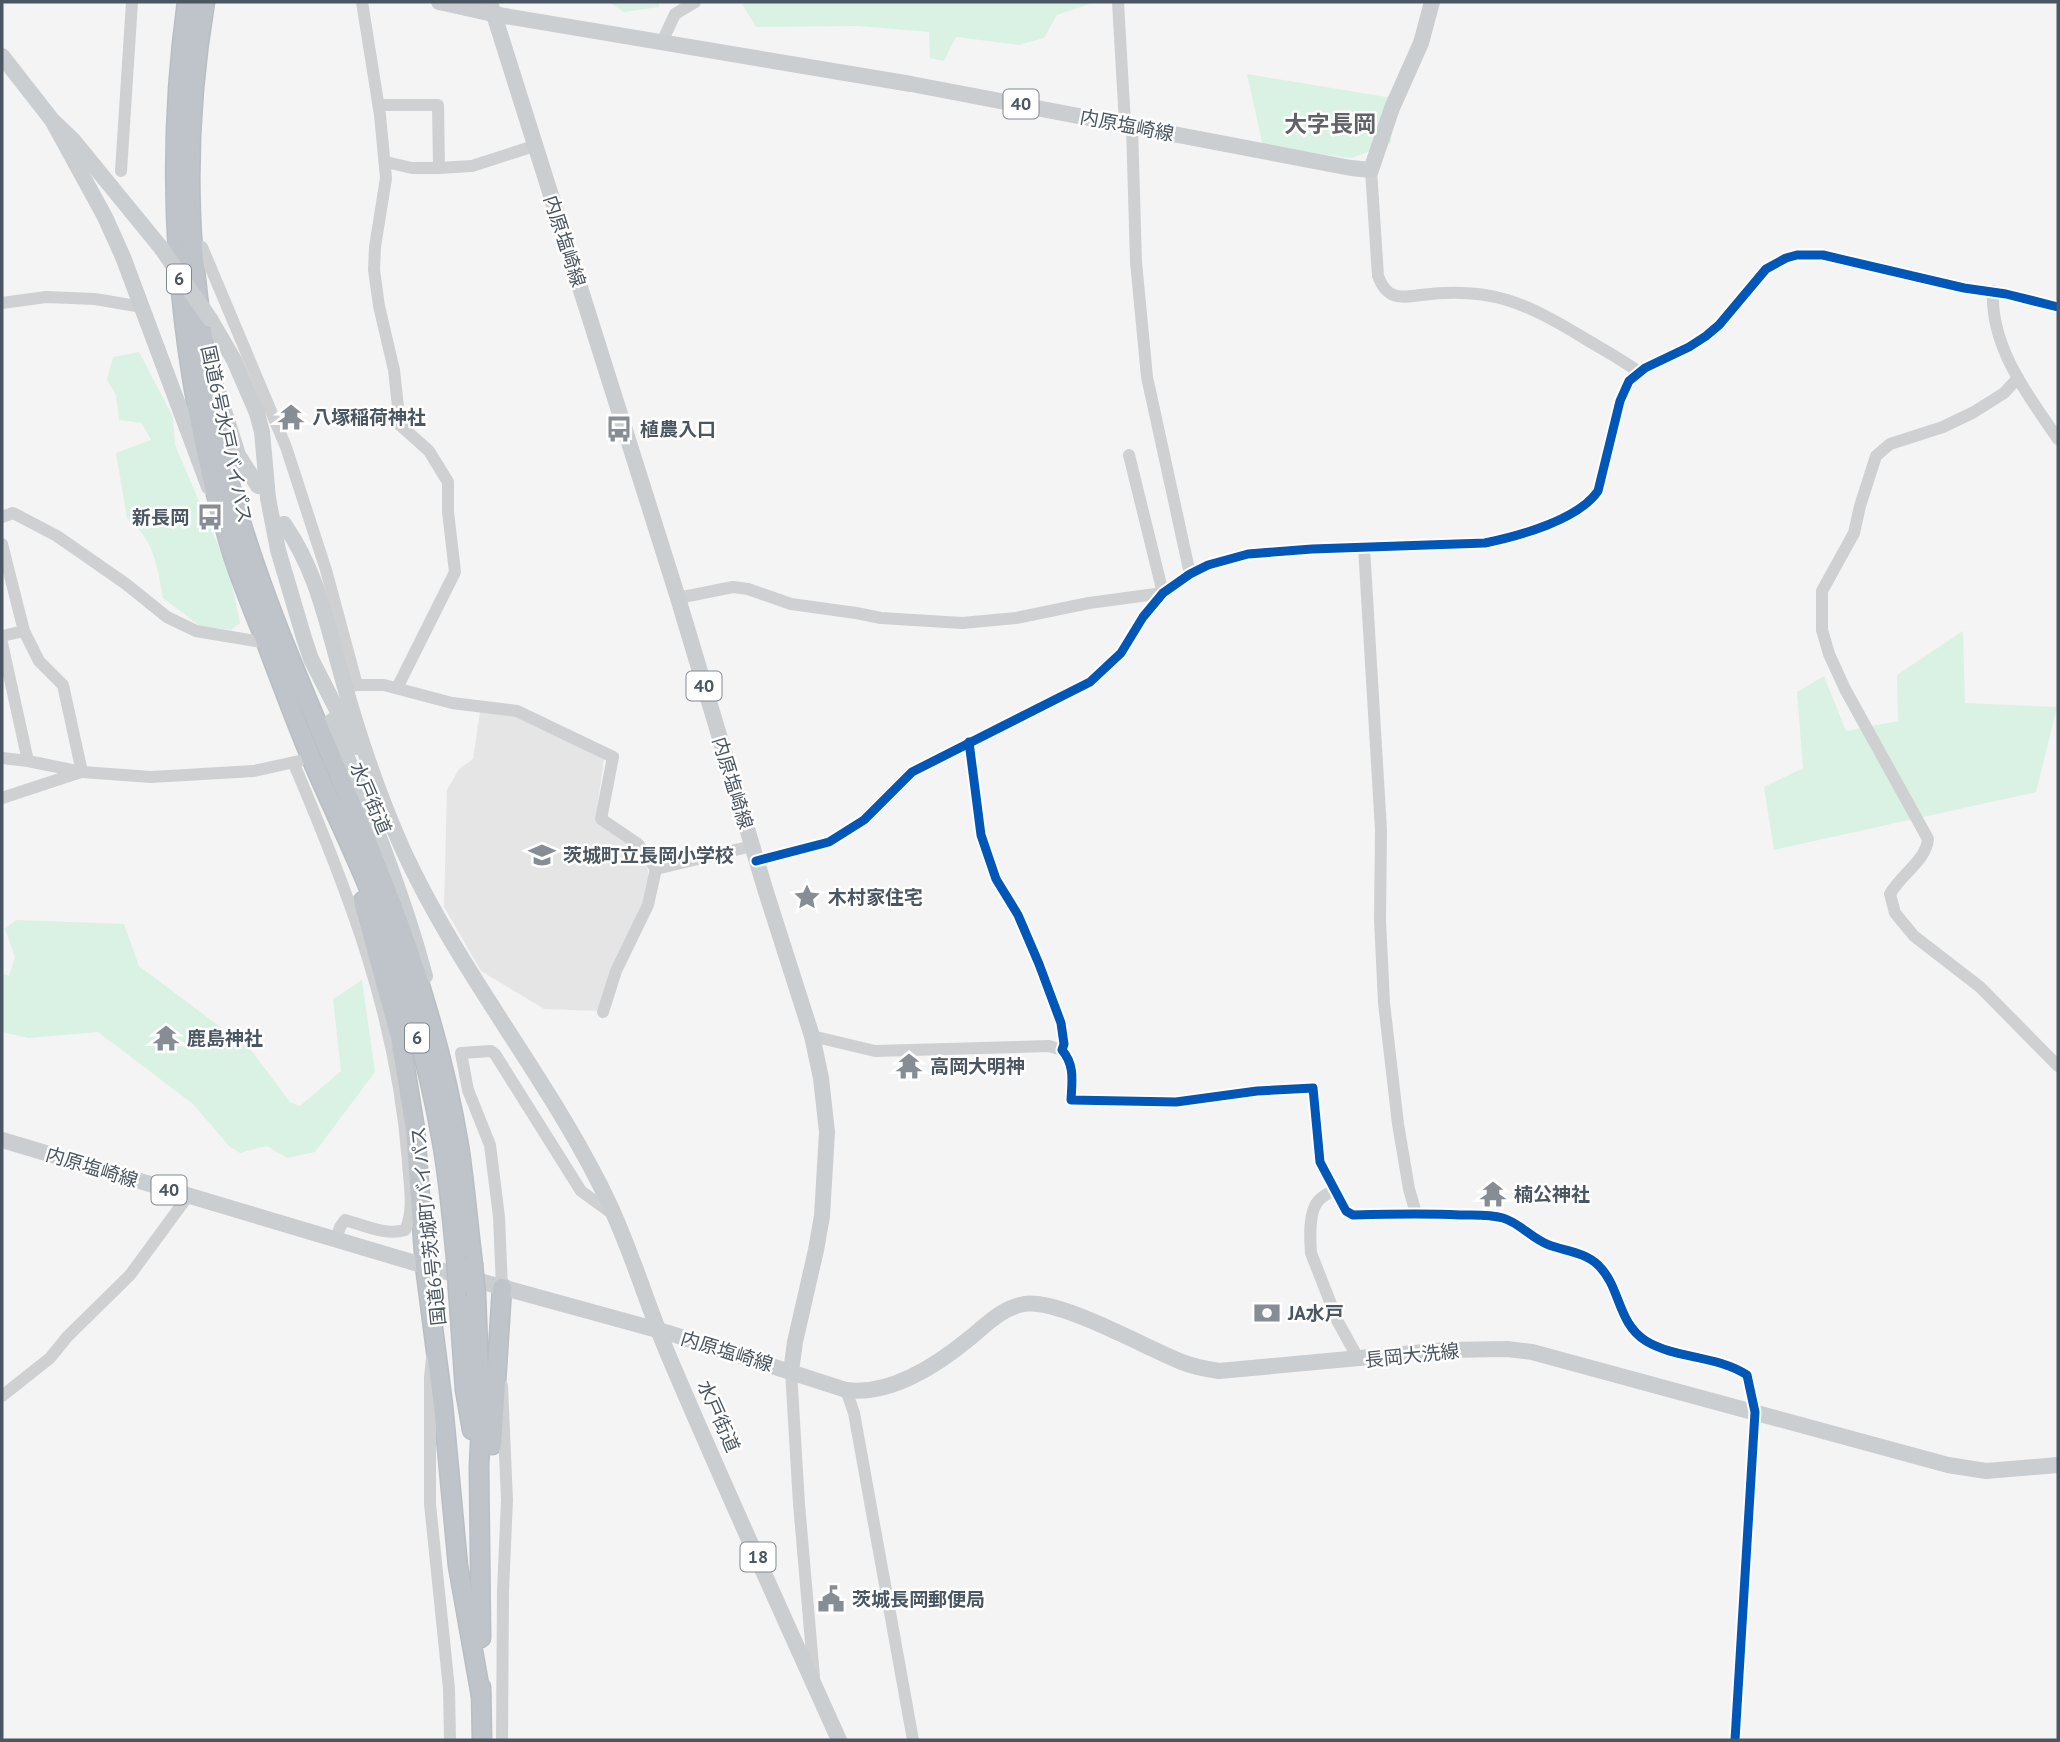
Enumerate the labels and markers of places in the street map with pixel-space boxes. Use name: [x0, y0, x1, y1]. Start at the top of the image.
temple icon: 八塚稲荷神社: [276, 402, 306, 432]
place label: 八塚稲荷神社: [312, 405, 426, 429]
bus stop icon: 植農入口: [604, 414, 634, 444]
place label: 植農入口: [640, 417, 716, 441]
bus stop icon: 新長岡: [195, 502, 225, 532]
place label: 新長岡: [132, 505, 189, 529]
school or university icon: 茨城町立長岡小学校: [527, 840, 557, 870]
place label: 茨城町立長岡小学校: [563, 843, 734, 867]
place icon: 木村家住宅: [792, 882, 822, 912]
place label: 木村家住宅: [828, 885, 923, 909]
temple icon: 鹿島神社: [151, 1023, 181, 1053]
place label: 鹿島神社: [187, 1026, 263, 1050]
temple icon: 高岡大明神: [894, 1051, 924, 1081]
place label: 高岡大明神: [930, 1054, 1025, 1078]
temple icon: 楠公神社: [1478, 1179, 1508, 1209]
place label: 楠公神社: [1514, 1182, 1590, 1206]
bank icon: JA水戸: [1252, 1298, 1282, 1328]
place label: JA水戸: [1287, 1301, 1344, 1325]
public building icon: 茨城長岡郵便局: [816, 1584, 846, 1614]
place label: 茨城長岡郵便局: [852, 1587, 985, 1611]

